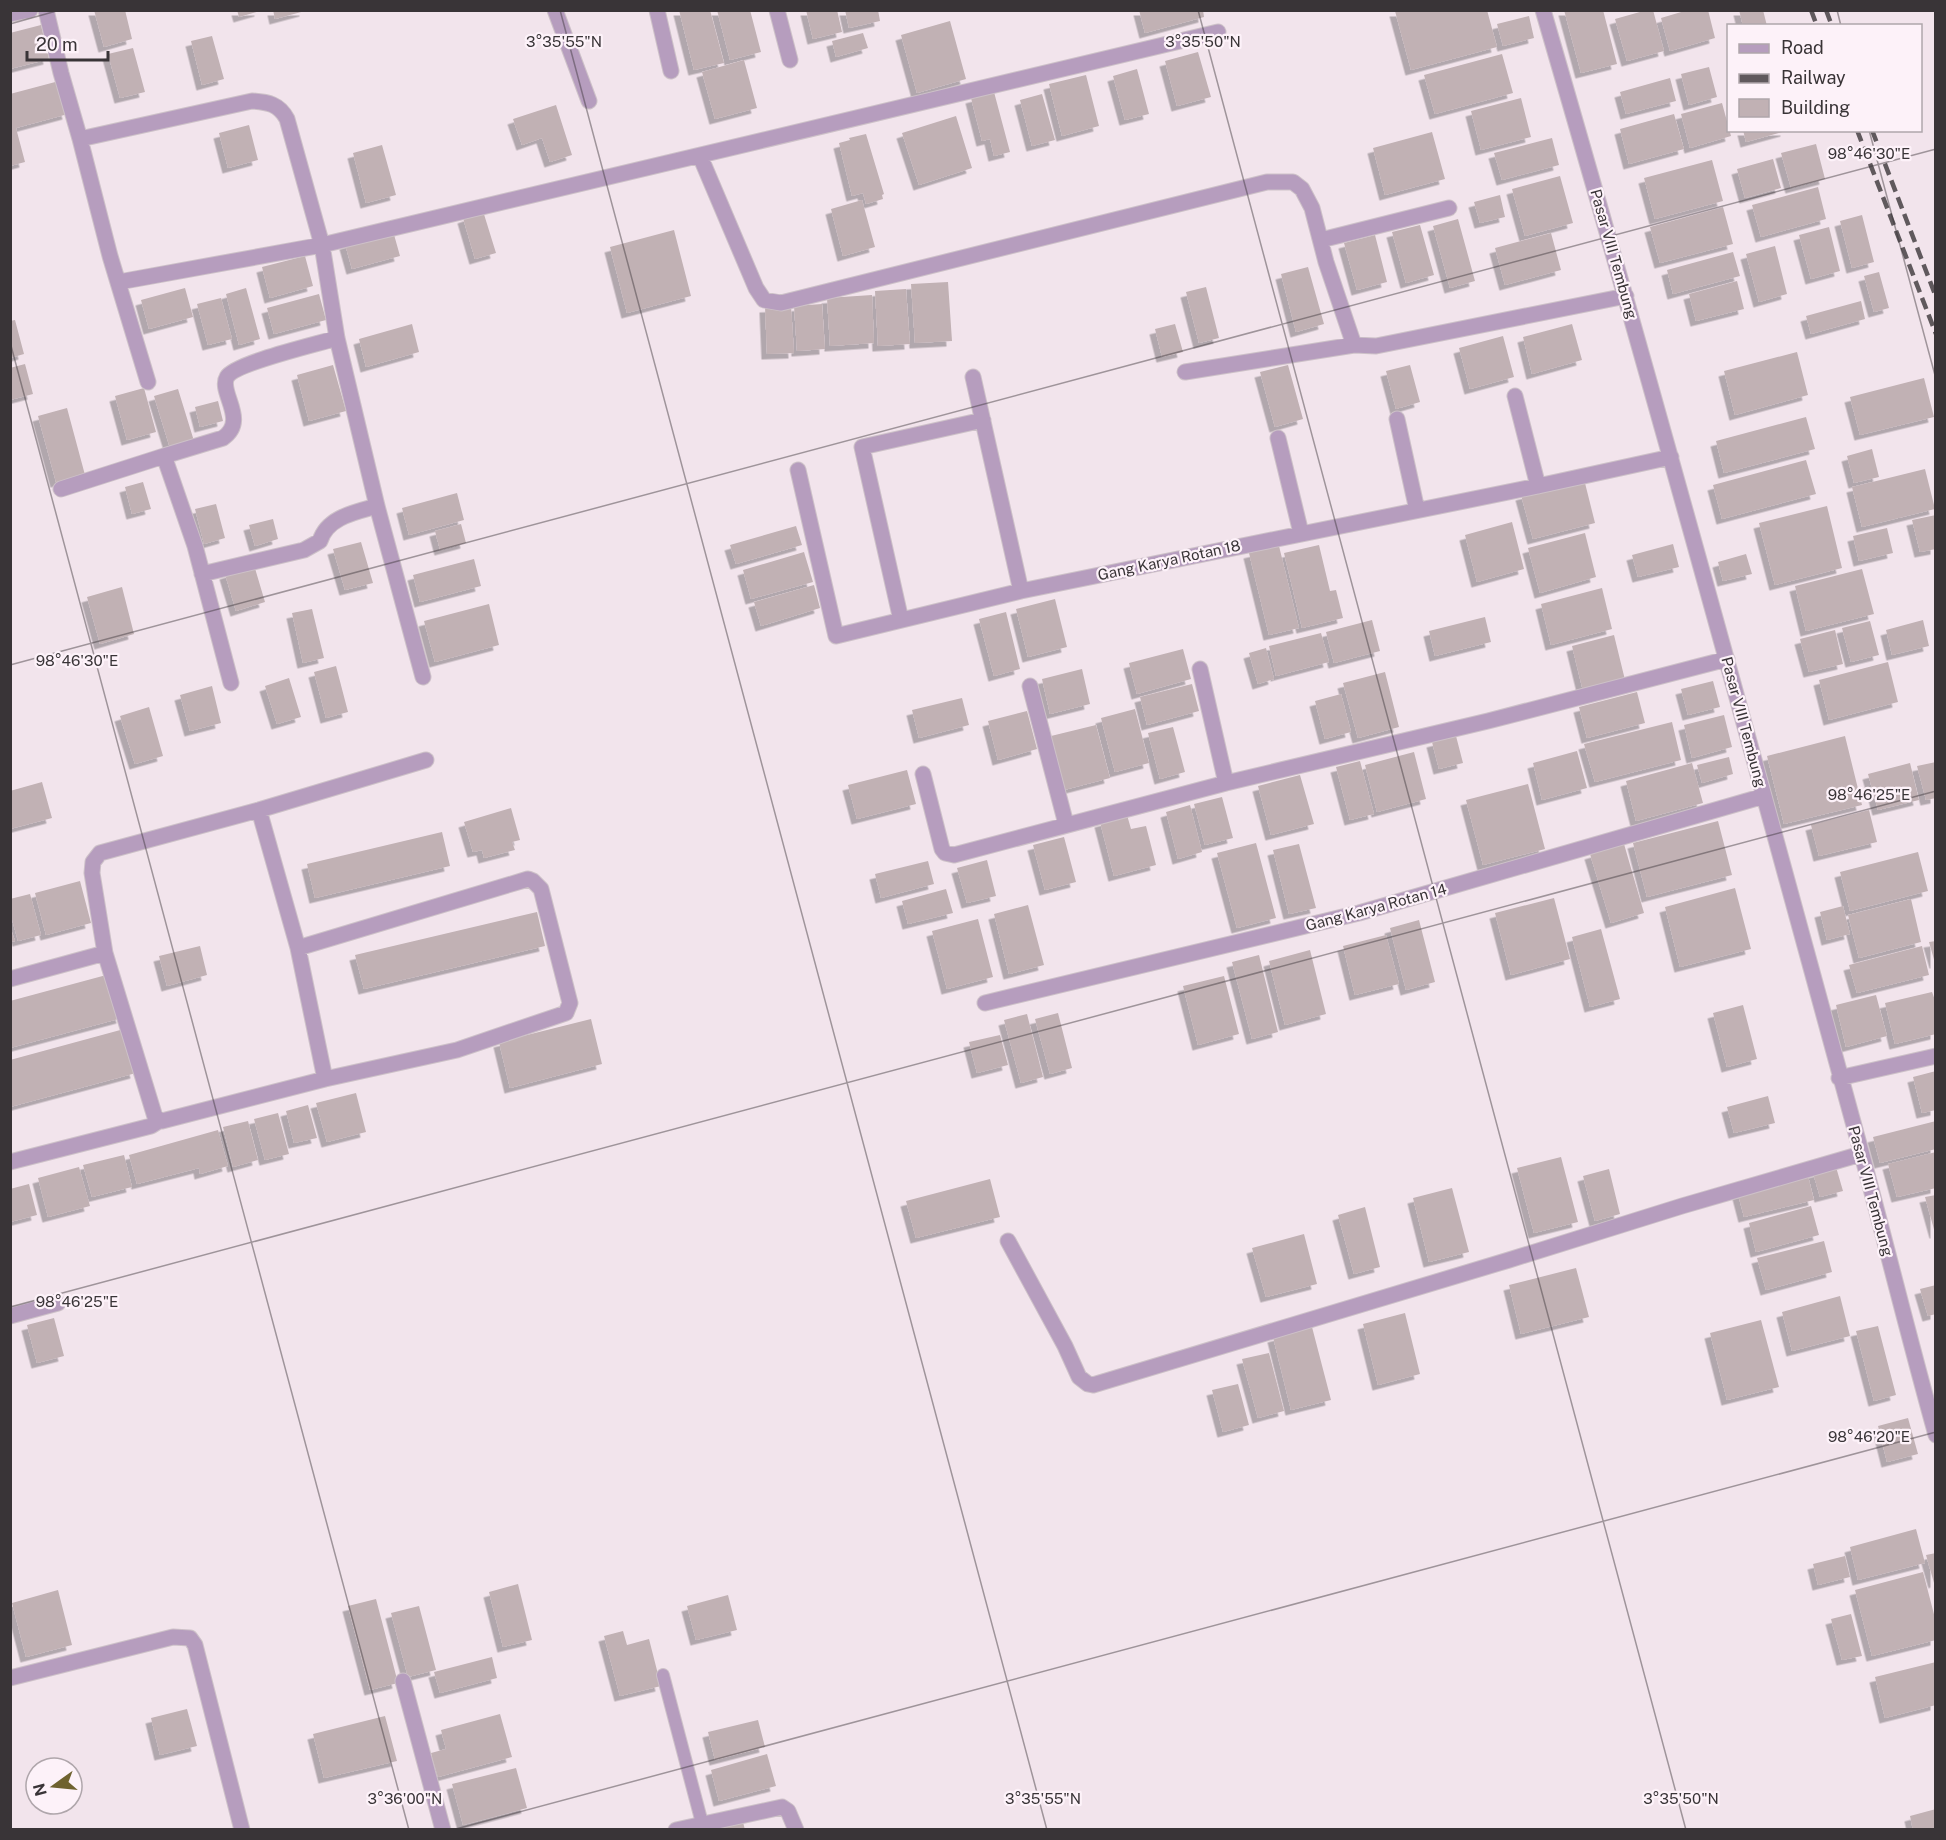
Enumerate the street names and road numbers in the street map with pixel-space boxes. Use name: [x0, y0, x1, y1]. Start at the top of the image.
street label: Pasar VIII Tembung: [1587, 187, 1641, 321]
street label: Gang Karya Rotan 18: [1096, 537, 1242, 583]
street label: Pasar VIII Tembung: [1718, 655, 1770, 789]
street label: Gang Karya Rotan 14: [1304, 880, 1448, 934]
street label: Pasar VIII Tembung: [1845, 1124, 1897, 1258]

